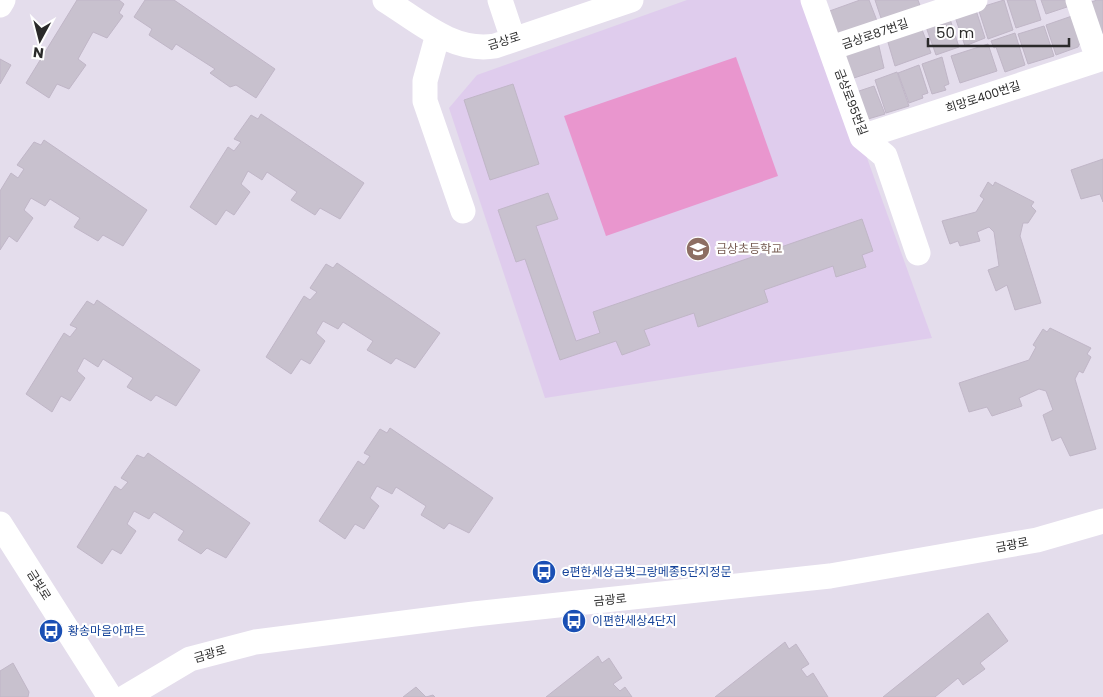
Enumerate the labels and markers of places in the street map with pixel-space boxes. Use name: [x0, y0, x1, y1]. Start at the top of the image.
school or university icon: 금상초등학교: [685, 236, 711, 262]
place label: 금상초등학교: [716, 240, 782, 257]
bus stop icon: e편한세상금빛그랑메종5단지정문: [531, 559, 557, 585]
place label: e편한세상금빛그랑메종5단지정문: [562, 563, 732, 580]
bus stop icon: 이편한세상4단지: [561, 608, 587, 634]
place label: 이편한세상4단지: [592, 612, 677, 629]
bus stop icon: 황송마을아파트: [38, 618, 64, 644]
place label: 황송마을아파트: [68, 622, 145, 639]

